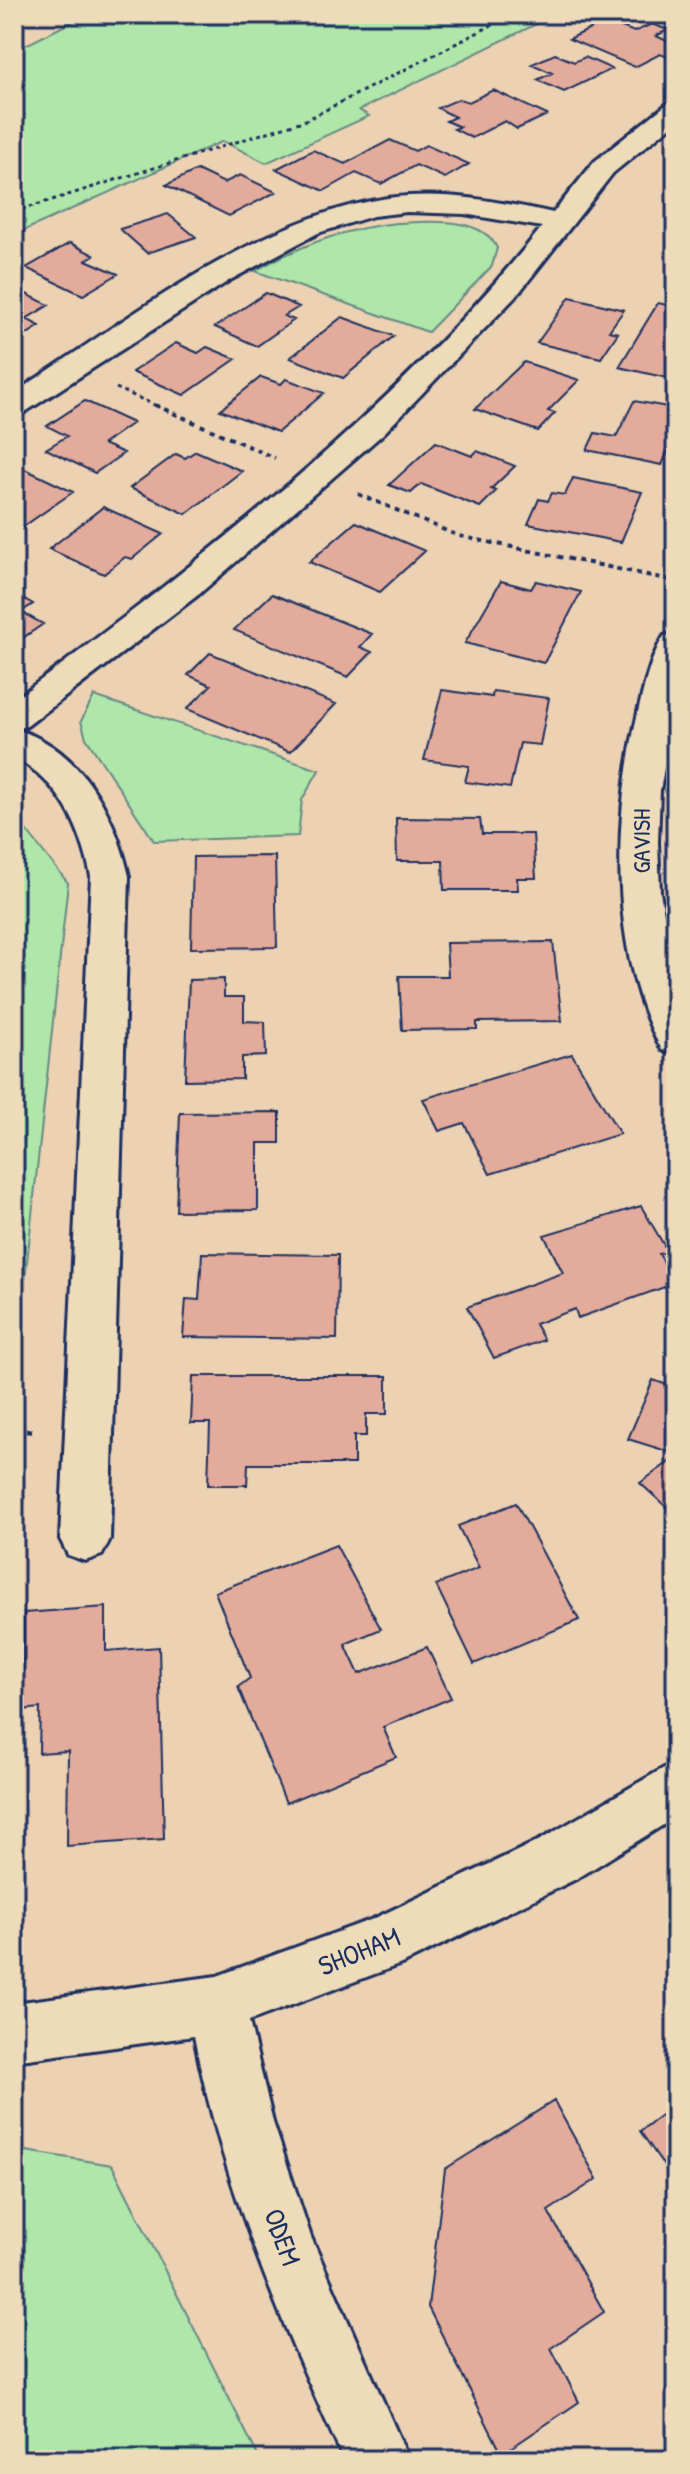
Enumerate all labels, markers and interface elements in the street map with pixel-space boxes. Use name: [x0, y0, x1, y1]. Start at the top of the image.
street label: GAVISH: [625, 809, 657, 873]
street label: SHOHAM: [312, 1917, 406, 1985]
street label: ODEM: [255, 2203, 311, 2271]

